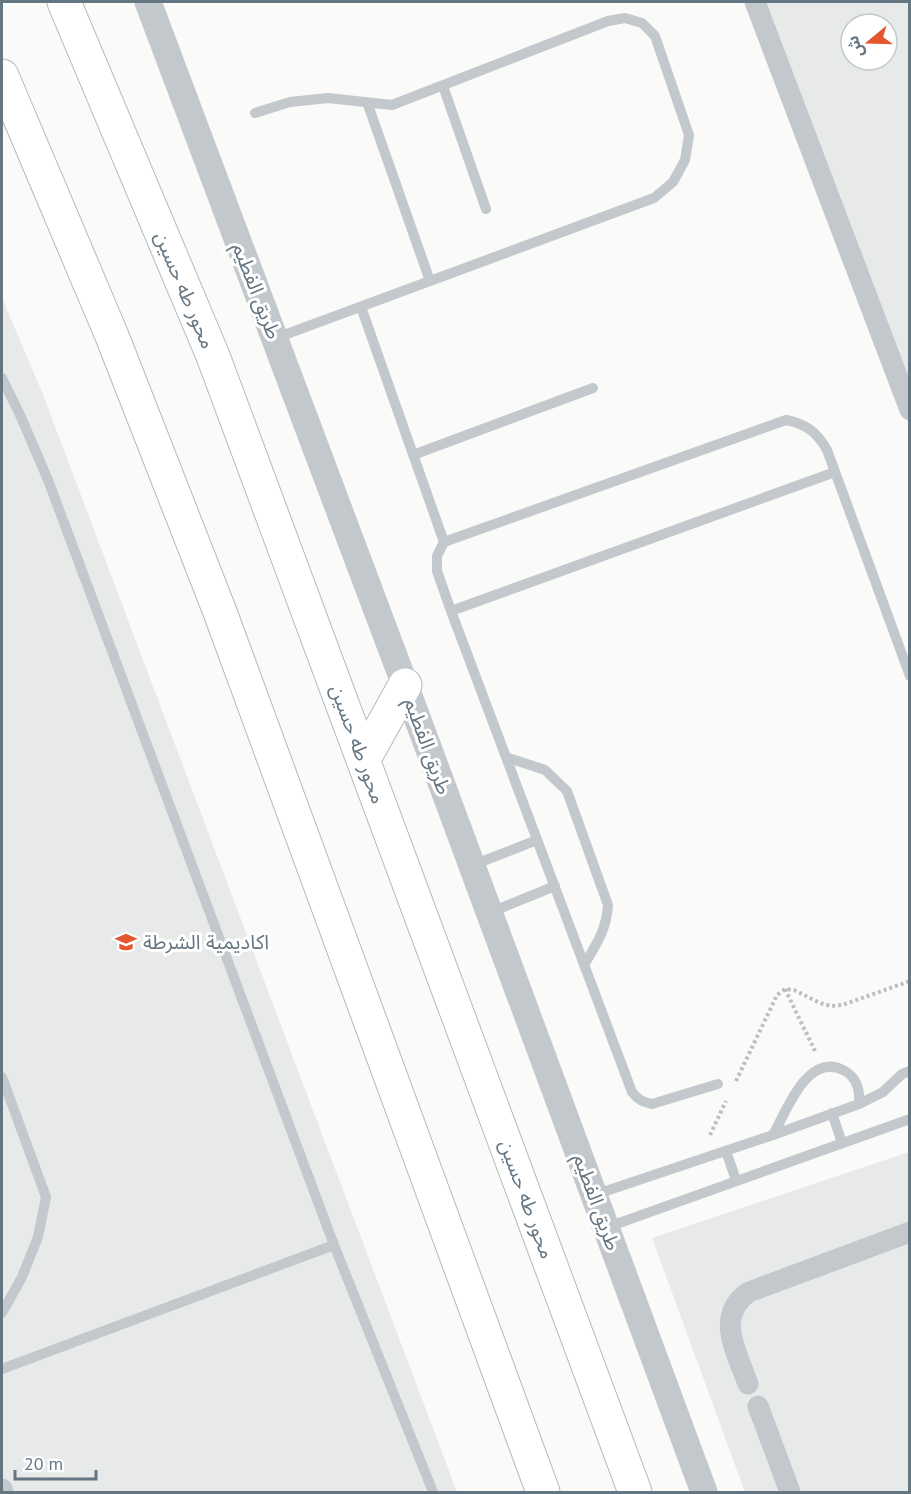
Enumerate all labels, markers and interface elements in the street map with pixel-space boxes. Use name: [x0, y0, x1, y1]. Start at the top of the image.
north arrow: [839, 12, 899, 72]
text: ش: [842, 33, 868, 61]
street label: محور طه حسين: [149, 227, 221, 353]
street label: طريق الفطيم: [225, 239, 287, 344]
street label: محور طه حسين: [324, 681, 392, 807]
street label: طريق الفطيم: [397, 694, 458, 799]
place label: اكاديمية الشرطة: [143, 929, 269, 955]
school or university icon: اكاديمية الشرطة: [114, 930, 138, 954]
street label: محور طه حسين: [493, 1136, 561, 1262]
street label: طريق الفطيم: [566, 1150, 627, 1255]
scale bar: [15, 1443, 96, 1481]
text: 20 m: [24, 1452, 63, 1475]

